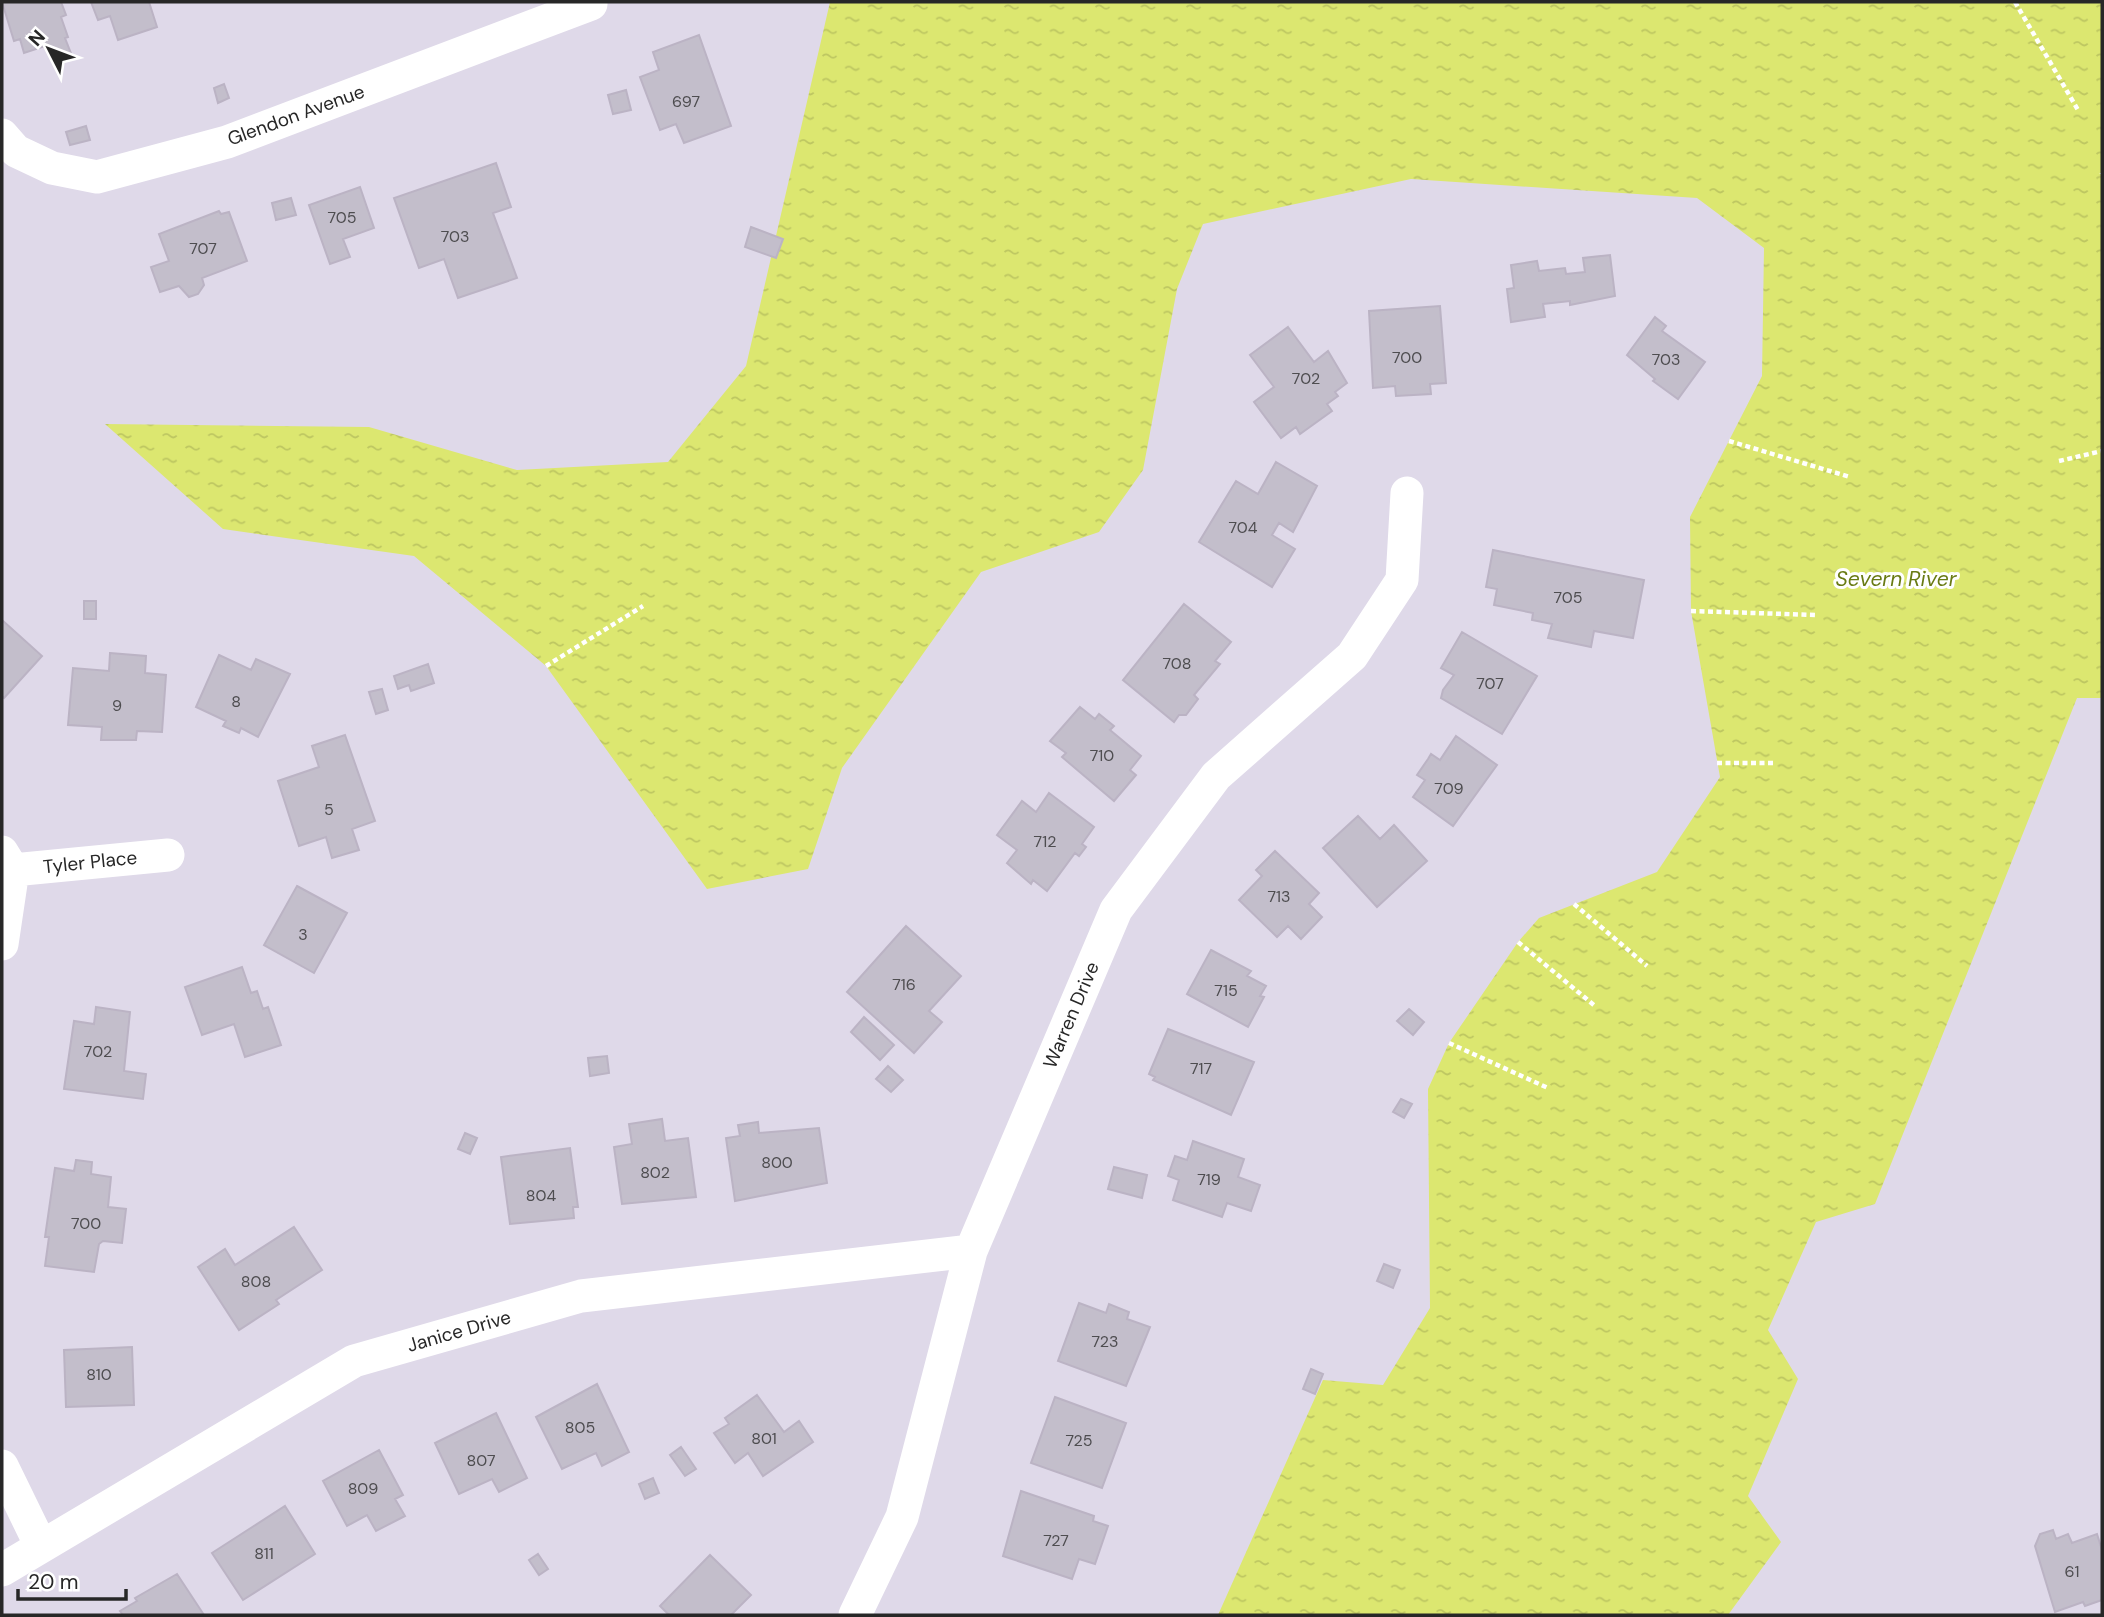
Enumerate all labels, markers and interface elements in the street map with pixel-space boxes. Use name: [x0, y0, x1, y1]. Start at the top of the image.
north arrow: [14, 14, 84, 84]
text: N: [23, 24, 51, 51]
street label: Glendon Avenue: [224, 79, 368, 151]
house number: 697: [672, 91, 700, 112]
house number: 705: [327, 207, 357, 228]
house number: 703: [441, 226, 469, 247]
house number: 707: [189, 238, 217, 259]
house number: 700: [1392, 347, 1422, 368]
house number: 703: [1652, 349, 1680, 370]
house number: 702: [1292, 368, 1320, 389]
house number: 704: [1229, 517, 1258, 538]
water label: Severn River: [1836, 565, 1958, 593]
house number: 705: [1553, 587, 1583, 608]
house number: 708: [1163, 653, 1192, 674]
house number: 707: [1476, 673, 1504, 694]
house number: 8: [231, 691, 241, 712]
house number: 9: [112, 695, 122, 716]
house number: 710: [1090, 745, 1114, 766]
house number: 709: [1434, 778, 1464, 799]
house number: 5: [324, 799, 334, 820]
house number: 712: [1034, 831, 1056, 852]
street label: Tyler Place: [42, 845, 138, 879]
house number: 713: [1267, 886, 1291, 907]
house number: 3: [298, 924, 308, 945]
street label: Warren Drive: [1037, 958, 1105, 1072]
house number: 716: [892, 974, 916, 995]
house number: 715: [1214, 980, 1238, 1001]
house number: 702: [84, 1041, 112, 1062]
house number: 717: [1190, 1058, 1212, 1079]
house number: 800: [761, 1152, 793, 1173]
house number: 802: [640, 1162, 670, 1183]
house number: 719: [1197, 1169, 1221, 1190]
house number: 804: [526, 1185, 556, 1206]
house number: 700: [71, 1213, 101, 1234]
house number: 808: [241, 1271, 271, 1292]
street label: Janice Drive: [404, 1304, 514, 1358]
house number: 723: [1092, 1331, 1118, 1352]
house number: 810: [86, 1364, 112, 1385]
house number: 805: [565, 1417, 595, 1438]
house number: 801: [751, 1428, 777, 1449]
house number: 725: [1065, 1430, 1093, 1451]
house number: 807: [467, 1450, 496, 1471]
house number: 809: [348, 1478, 378, 1499]
house number: 727: [1043, 1530, 1069, 1551]
house number: 811: [254, 1543, 274, 1564]
scale bar: [18, 1558, 126, 1602]
house number: 61: [2064, 1561, 2080, 1582]
text: 20 m: [28, 1568, 79, 1596]

